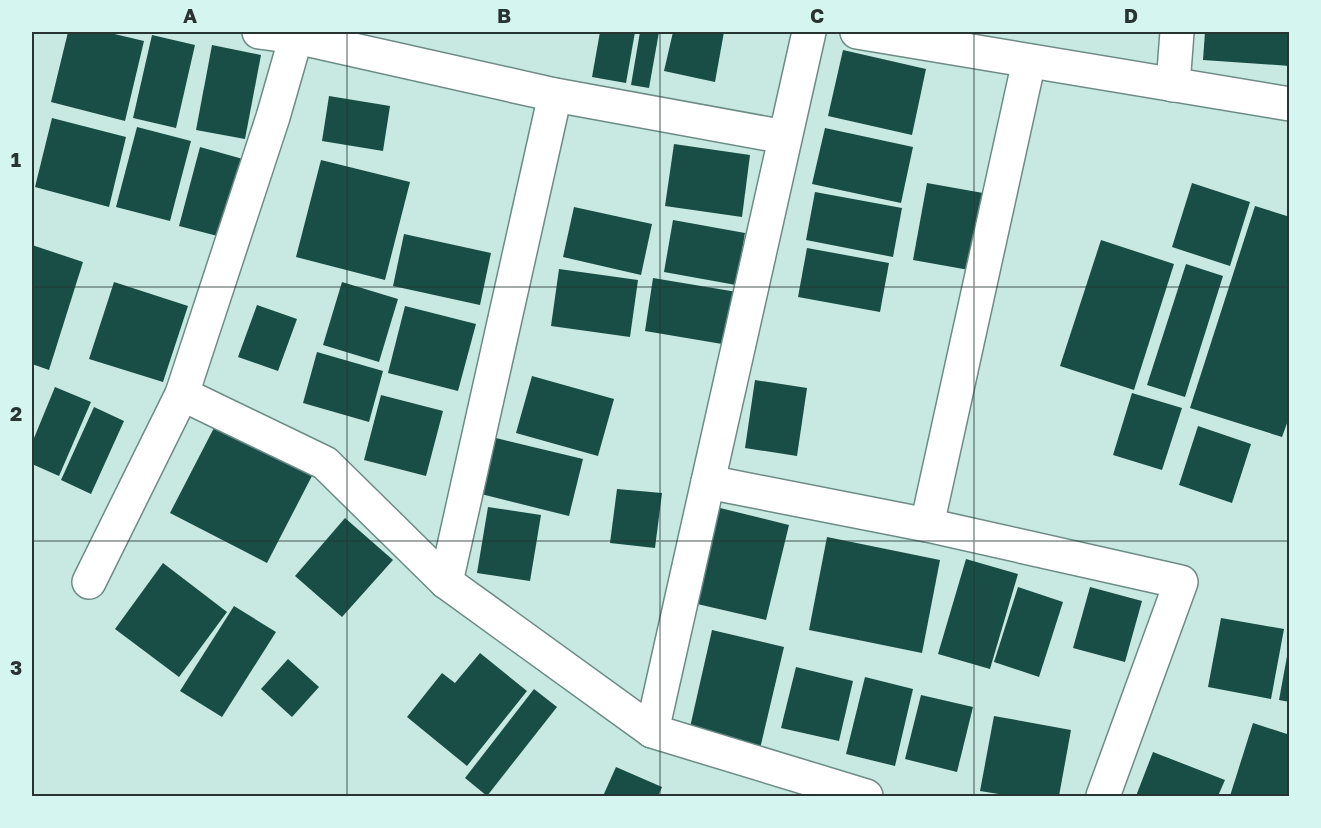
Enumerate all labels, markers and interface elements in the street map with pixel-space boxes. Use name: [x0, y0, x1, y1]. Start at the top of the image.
text: A: [183, 3, 197, 27]
text: B: [497, 3, 511, 27]
text: C: [810, 3, 824, 27]
text: D: [1124, 3, 1138, 27]
text: 1: [11, 147, 21, 171]
text: 2: [10, 401, 22, 425]
text: 3: [10, 655, 22, 679]

